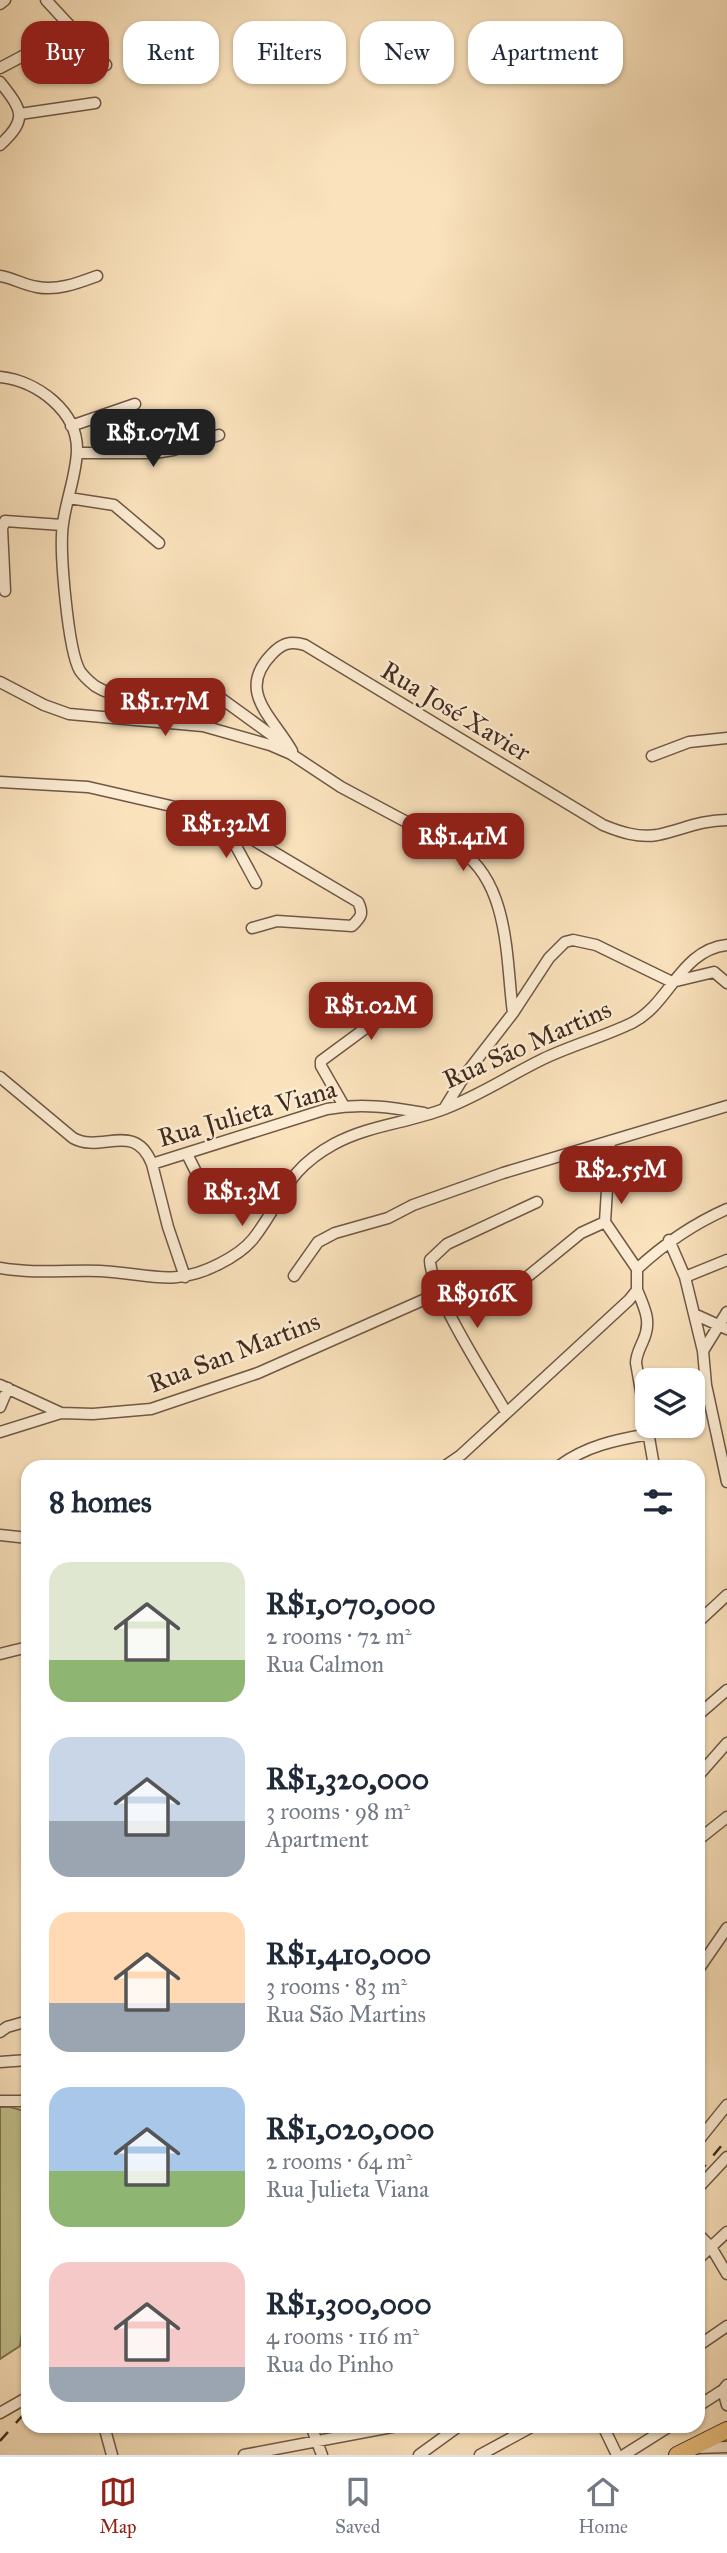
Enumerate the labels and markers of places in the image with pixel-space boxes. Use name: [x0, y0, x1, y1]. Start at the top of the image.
pin: R$1.07M: [88, 410, 218, 469]
pin: R$1.17M: [100, 678, 230, 738]
pin: R$1.32M: [161, 800, 291, 860]
pin: R$1.41M: [398, 814, 528, 873]
pin: R$1.02M: [306, 982, 436, 1042]
pin: R$2.55M: [556, 1146, 686, 1206]
pin: R$1.3M: [185, 1168, 299, 1228]
pin: R$916K: [420, 1270, 534, 1330]

